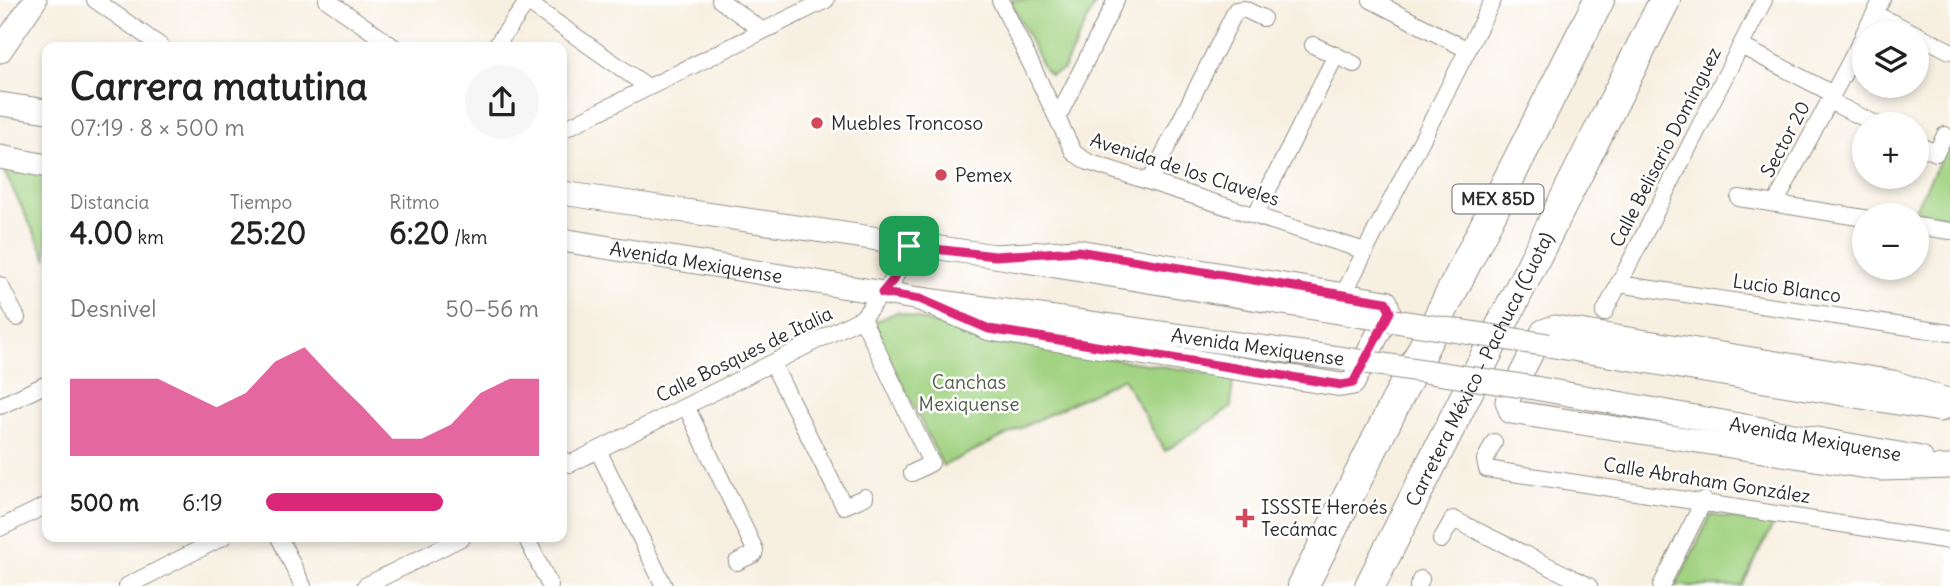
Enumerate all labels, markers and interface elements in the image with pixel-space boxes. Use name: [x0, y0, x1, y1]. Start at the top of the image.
map controls: [1852, 21, 1929, 280]
button: layers: [1852, 21, 1929, 98]
street label: Calle Belisario Domínguez: [1604, 43, 1726, 251]
text: Carrera matutina: [70, 63, 368, 110]
button: share: [465, 65, 539, 139]
street label: Sector 20: [1755, 97, 1815, 181]
place label: Muebles Troncoso: [831, 111, 983, 135]
button: +: [1852, 112, 1929, 189]
text: 07:19 · 8 × 500 m: [70, 113, 245, 142]
marker: Muebles Troncoso: [809, 115, 825, 131]
street label: Avenida de los Claveles: [1087, 127, 1283, 211]
place label: Pemex: [955, 163, 1013, 187]
marker: Pemex: [933, 167, 949, 183]
road number: MEX 85D: [1452, 184, 1544, 214]
text: Distancia: [70, 190, 149, 214]
text: Tiempo: [230, 190, 292, 214]
text: Ritmo: [389, 190, 439, 214]
button: −: [1852, 203, 1929, 280]
text: 4.00: [70, 214, 133, 252]
text: 25:20: [230, 214, 306, 252]
text: 6:20: [389, 214, 450, 252]
pin: [879, 216, 939, 276]
text: km: [133, 225, 164, 249]
text: /km: [450, 225, 487, 249]
icon: arrive: [890, 227, 928, 265]
street label: Carretera México - Pachuca (Cuota): [1400, 228, 1558, 510]
street label: Avenida Mexiquense: [608, 236, 784, 288]
street label: Lucio Blanco: [1731, 269, 1843, 307]
text: Desnivel: [70, 294, 156, 323]
text: 50–56 m: [445, 294, 539, 323]
street label: Calle Bosques de Italia: [652, 301, 836, 407]
street label: Avenida Mexiquense: [1170, 323, 1346, 371]
park label: Canchas Mexiquense: [919, 370, 1019, 416]
street label: Avenida Mexiquense: [1728, 411, 1903, 466]
street label: Calle Abraham González: [1602, 452, 1812, 508]
text: 500 m: [70, 488, 139, 517]
text: 6:19: [182, 488, 223, 517]
place label: ISSSTE Heroés Tecámac: [1261, 495, 1388, 541]
marker: ISSSTE Heroés Tecámac: [1235, 508, 1255, 528]

